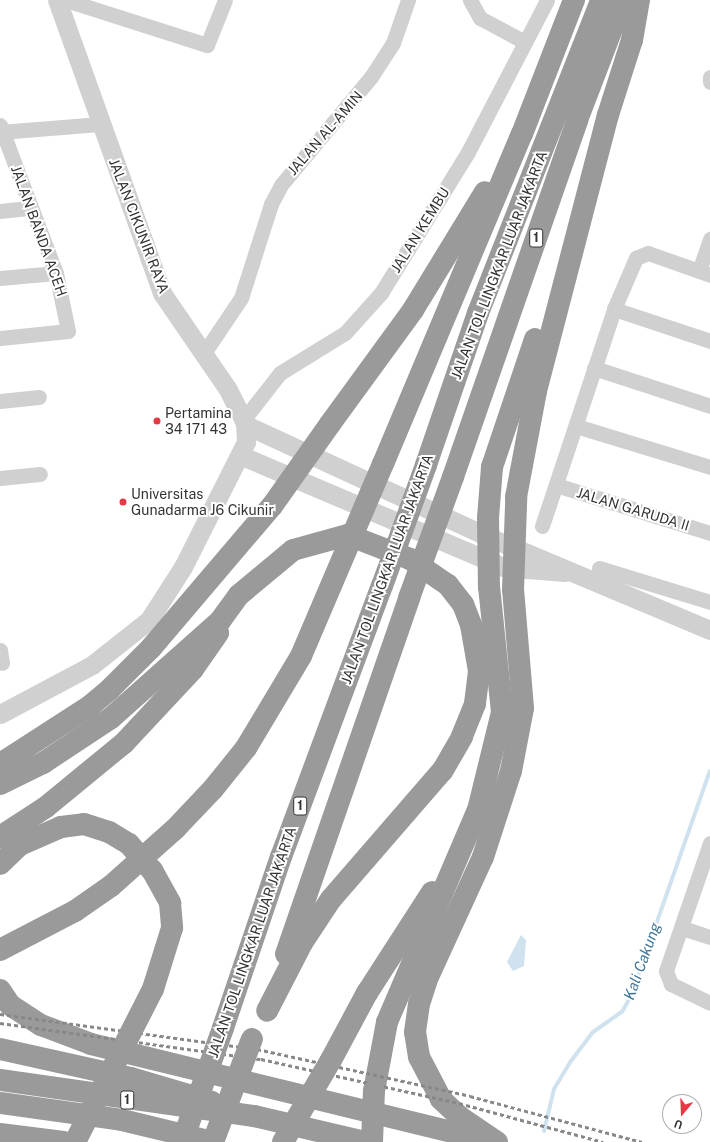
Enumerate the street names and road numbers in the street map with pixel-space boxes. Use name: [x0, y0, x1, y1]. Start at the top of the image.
street label: JALAN AL-AMIN: [284, 87, 366, 179]
street label: JALAN TOL LINGKAR LUAR JAKARTA: [448, 148, 550, 382]
street label: JALAN CIKUNIR RAYA: [106, 156, 172, 296]
street label: JALAN BANDA ACEH: [7, 163, 71, 299]
street label: JALAN KEMBU: [387, 184, 453, 276]
road number: 1: [529, 227, 543, 249]
street label: JALAN TOL LINGKAR LUAR JAKARTA: [338, 452, 436, 686]
street label: JALAN GARUDA II: [575, 484, 691, 534]
road number: 1: [293, 795, 307, 817]
street label: JALAN TOL LINGKAR LUAR JAKARTA: [204, 824, 300, 1060]
road number: 1: [120, 1089, 134, 1111]

